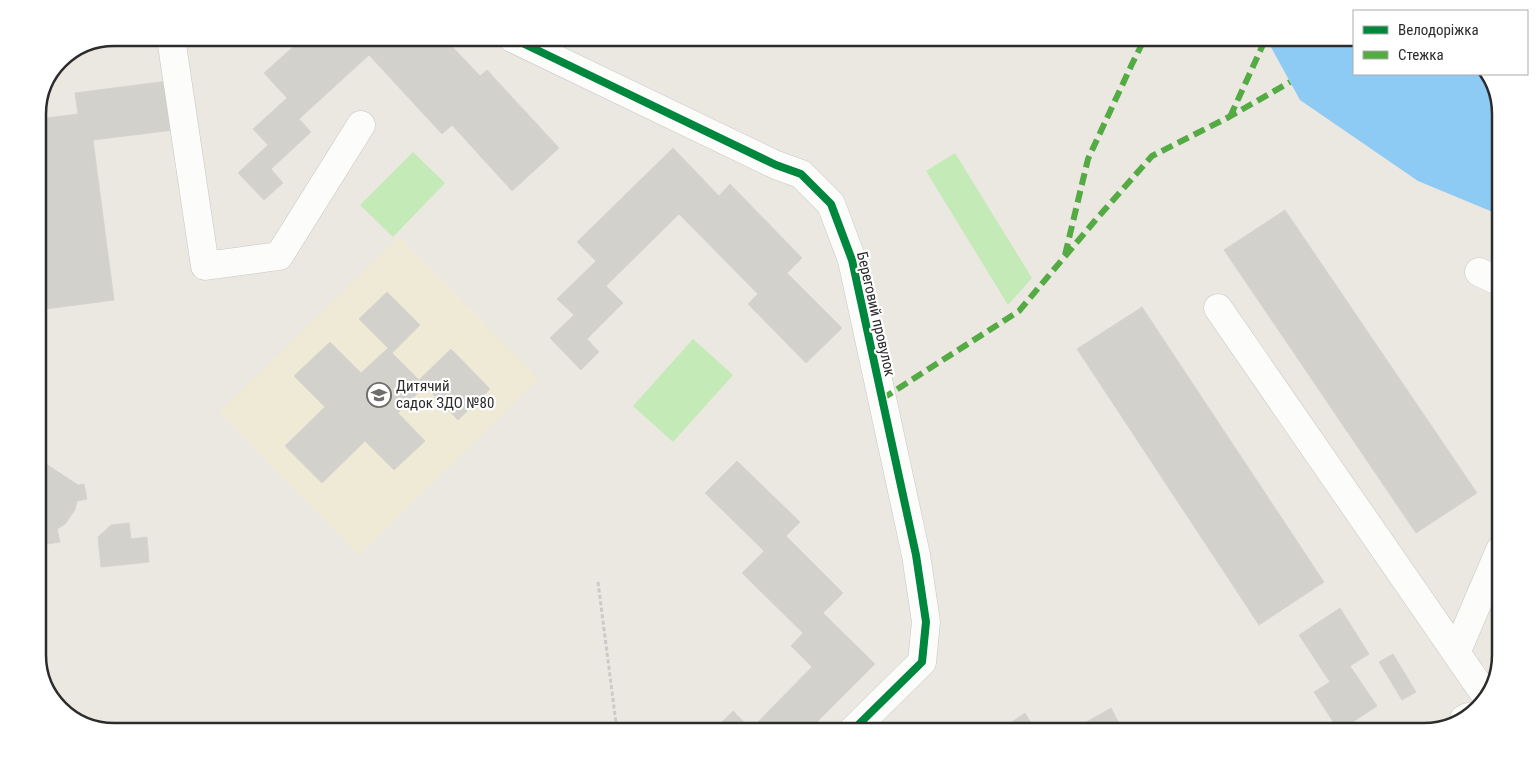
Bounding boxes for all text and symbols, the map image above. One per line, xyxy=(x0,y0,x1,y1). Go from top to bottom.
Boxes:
legend xyxy=(1353,10,1528,75)
text: Велодоріжка xyxy=(1398,21,1479,39)
text: Стежка xyxy=(1398,46,1444,64)
street label: Береговий провулок xyxy=(853,250,899,378)
place label: Дитячий садок ЗДО №80 xyxy=(396,377,494,412)
school or university icon: Дитячий садок ЗДО №80 xyxy=(366,382,392,408)

